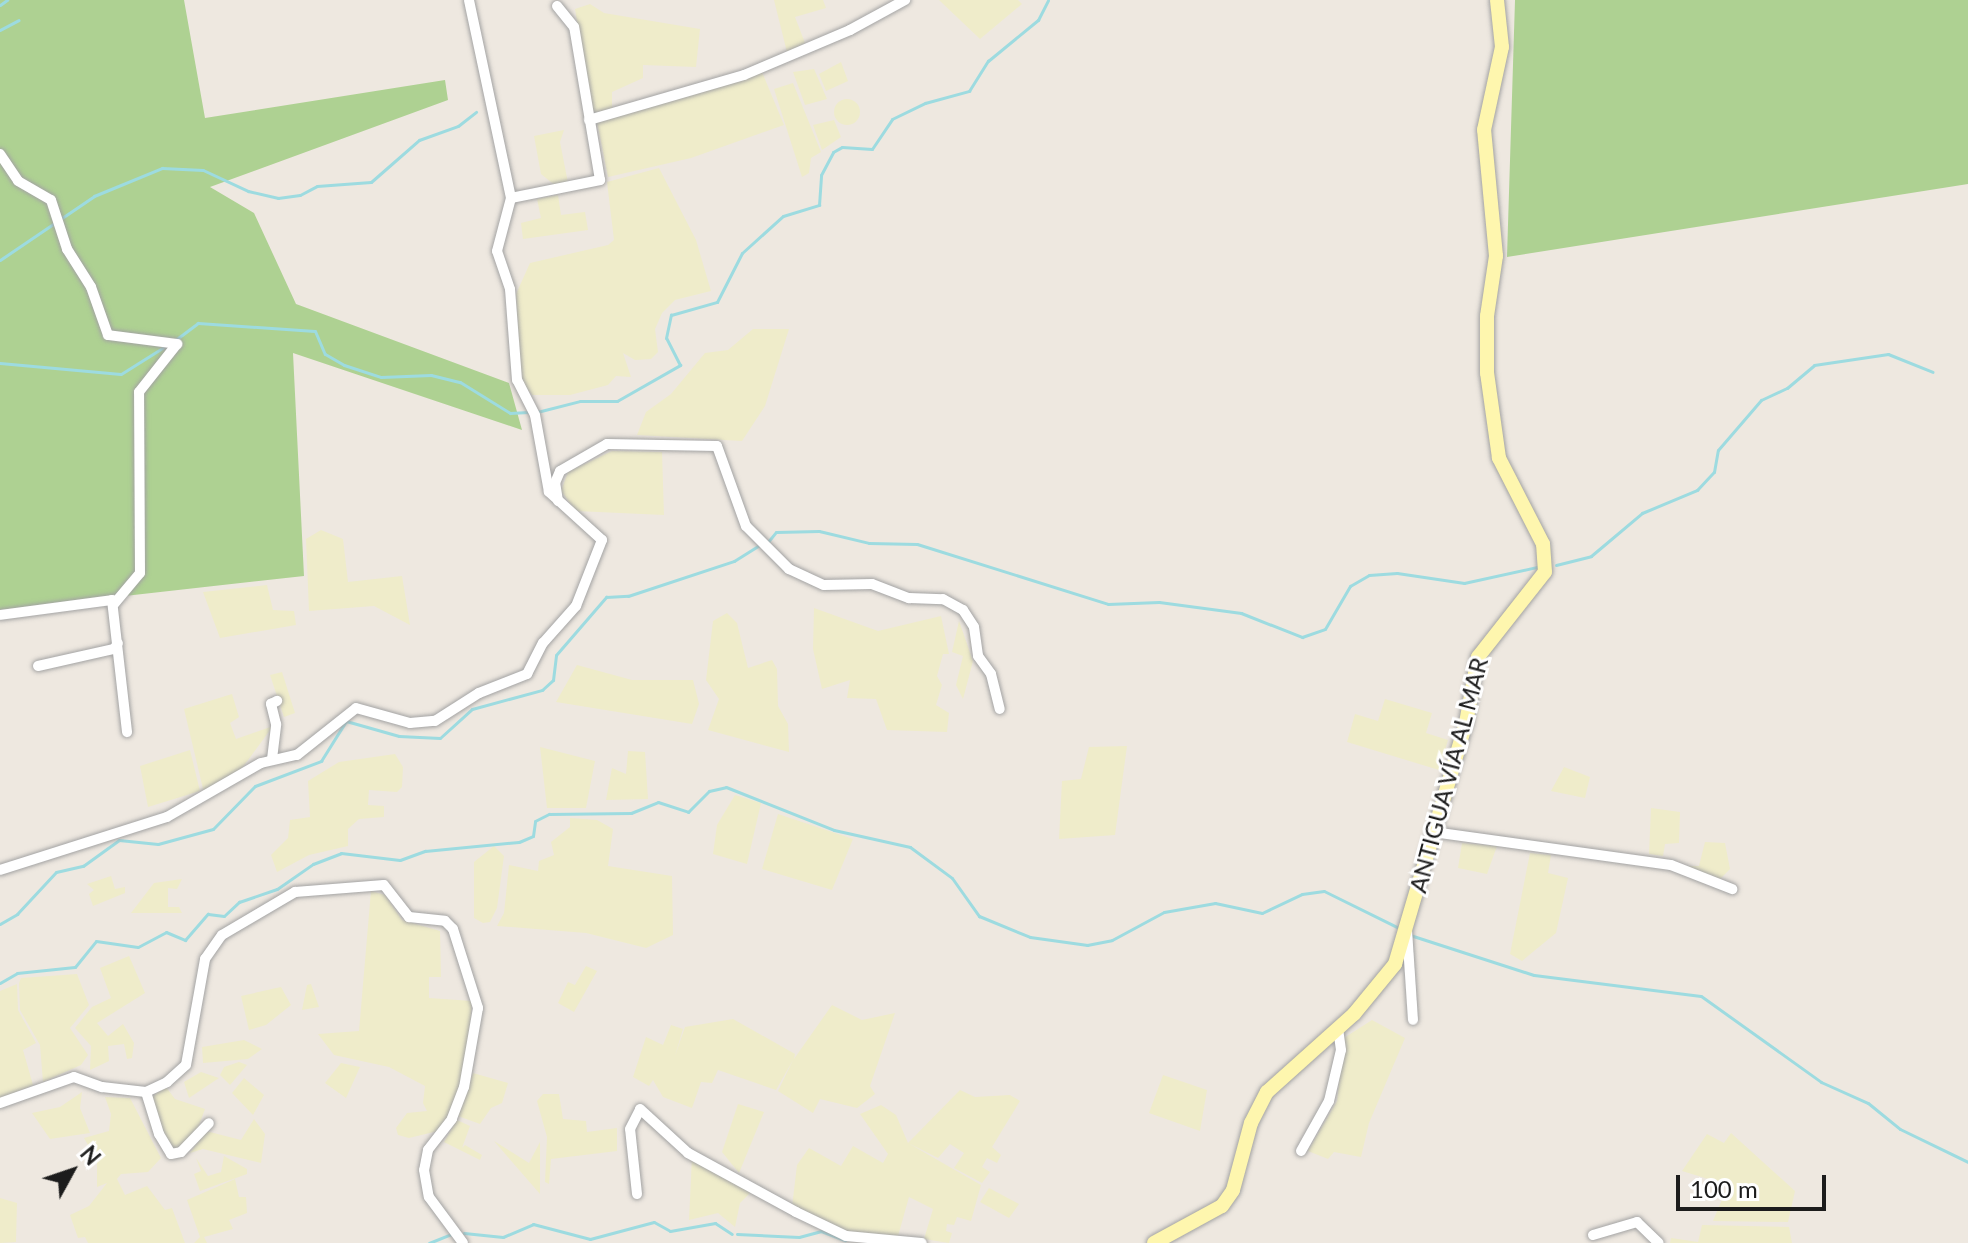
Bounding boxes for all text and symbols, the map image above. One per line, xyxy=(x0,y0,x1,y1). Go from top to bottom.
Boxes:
street label: ANTIGUA VÍA AL MAR xyxy=(1402,652,1494,898)
north arrow xyxy=(32,1131,112,1211)
text: N xyxy=(75,1140,107,1170)
scale bar xyxy=(1680,1159,1830,1209)
text: 100 m xyxy=(1690,1174,1758,1203)

